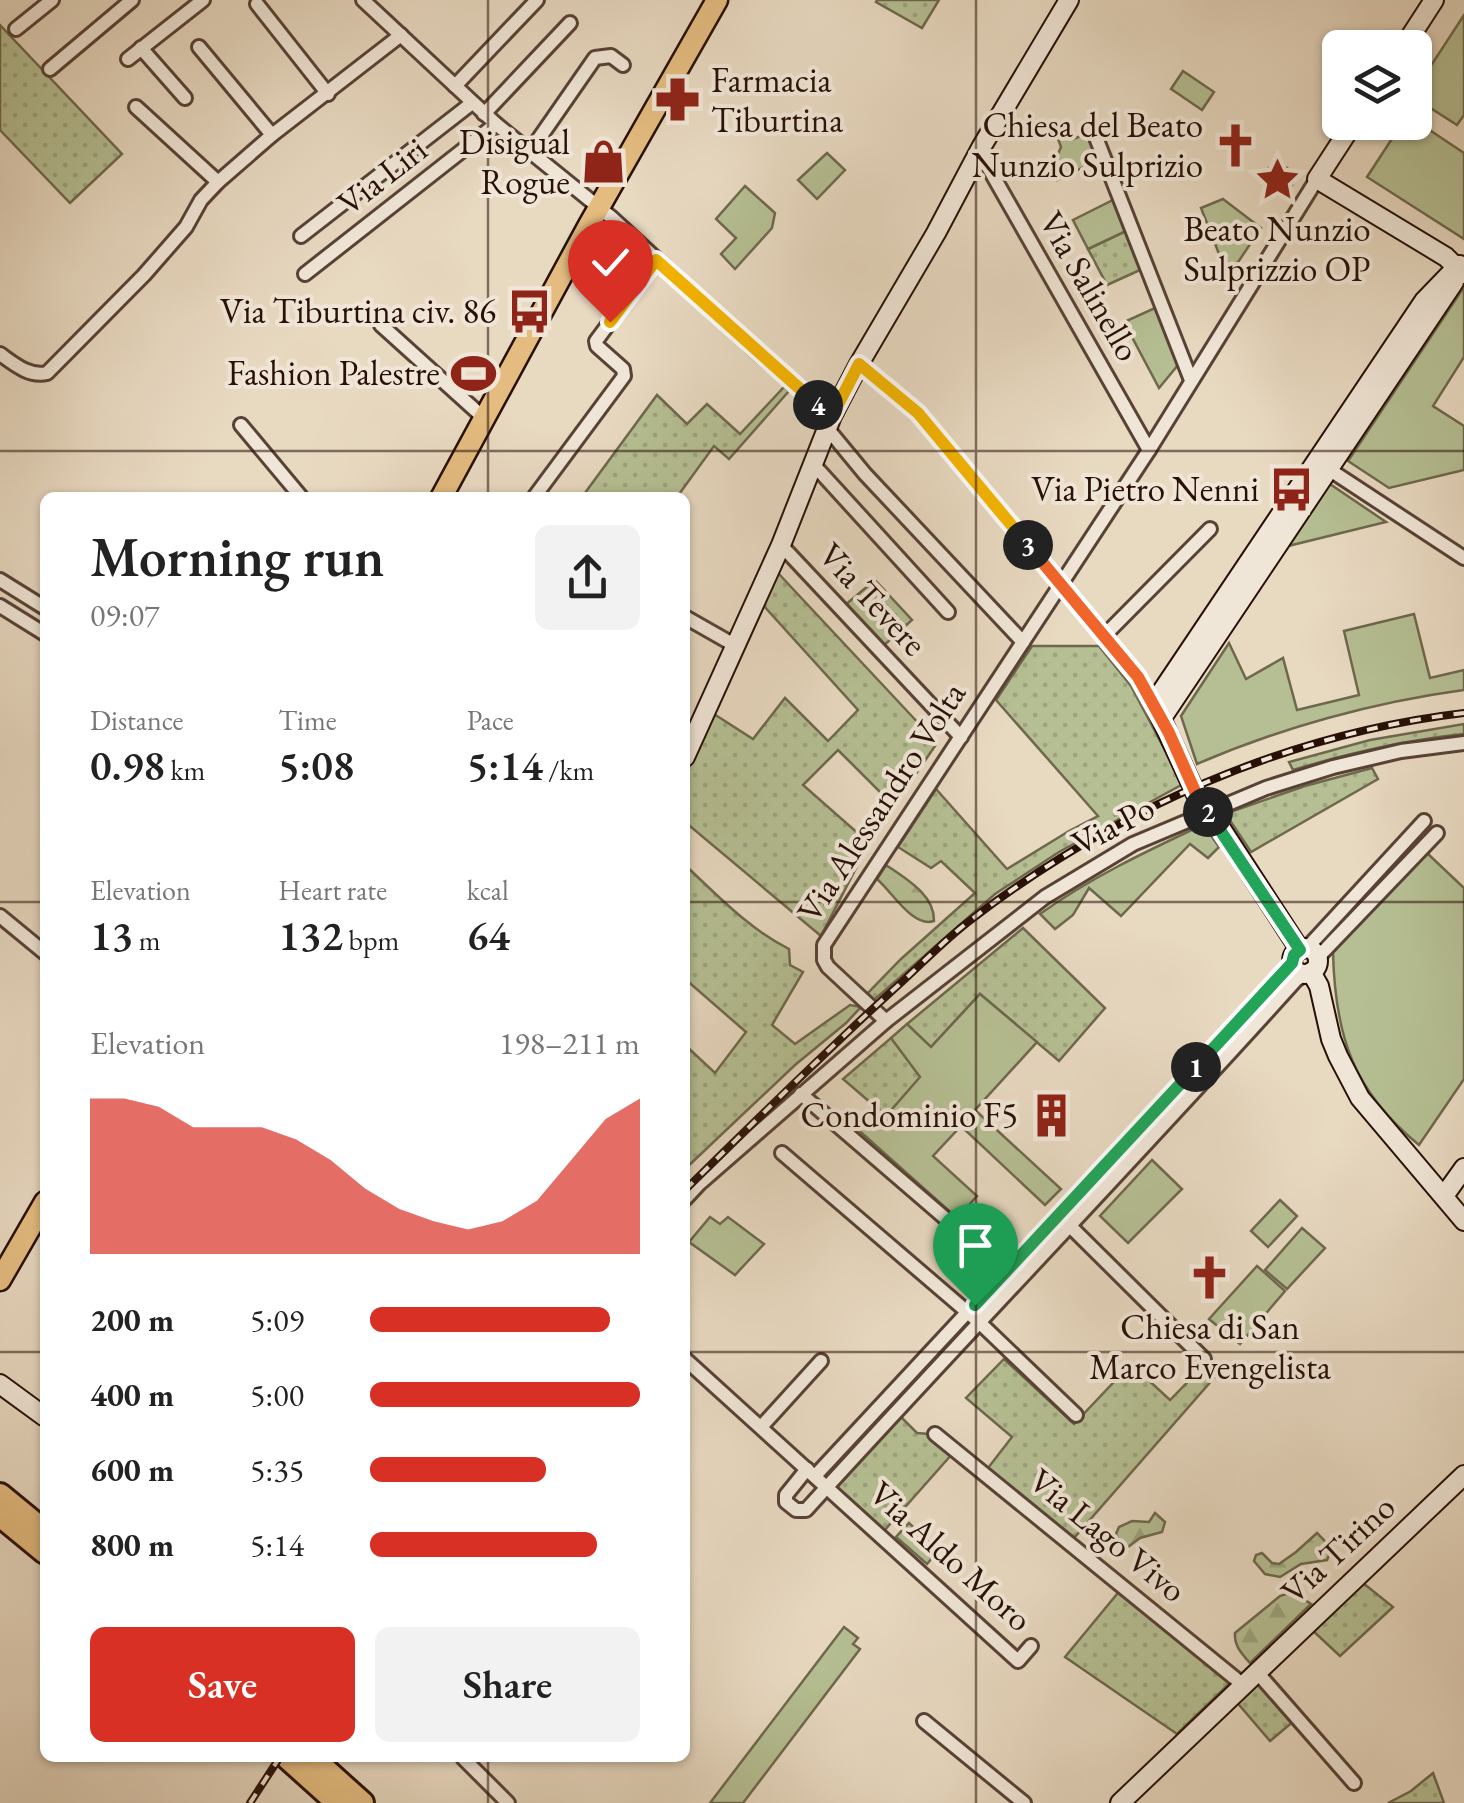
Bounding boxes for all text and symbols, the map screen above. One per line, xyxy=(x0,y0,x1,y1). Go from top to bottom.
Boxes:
map controls xyxy=(1322,30,1432,140)
button: layers xyxy=(1322,30,1432,140)
place label: Farmacia Tiburtina xyxy=(711,57,843,142)
pharmacy icon: Farmacia Tiburtina xyxy=(654,76,702,124)
place label: Chiesa del Beato Nunzio Sulprizio xyxy=(972,102,1203,187)
place label: Disigual Rogue xyxy=(459,119,570,204)
church icon: Chiesa del Beato Nunzio Sulprizio xyxy=(1212,121,1260,169)
street label: Via Liri xyxy=(328,127,436,225)
shop icon: Disigual Rogue xyxy=(579,138,627,186)
place icon: Beato Nunzio Sulprizzio OP xyxy=(1253,155,1301,203)
street label: Via Salinello xyxy=(1029,203,1151,369)
place label: Beato Nunzio Sulprizzio OP xyxy=(1183,206,1371,291)
pin xyxy=(568,220,653,323)
icon: check xyxy=(583,235,638,290)
bus stop icon: Via Tiburtina civ. 86 xyxy=(505,287,553,335)
place label: Via Tiburtina civ. 86 xyxy=(220,288,496,333)
sports icon: Fashion Palestre xyxy=(449,349,497,397)
place label: Fashion Palestre xyxy=(227,350,440,395)
pin: 4 xyxy=(793,380,843,430)
text: 4 xyxy=(811,387,825,423)
bus stop icon: Via Pietro Nenni xyxy=(1268,465,1316,513)
place label: Via Pietro Nenni xyxy=(1031,466,1259,511)
pin: 3 xyxy=(1003,520,1053,570)
text: Morning run xyxy=(90,521,384,592)
button: share xyxy=(535,525,640,630)
text: 3 xyxy=(1021,527,1035,563)
street label: Via Tevere xyxy=(809,532,937,665)
text: 09:07 xyxy=(90,594,159,636)
street label: Via Alessandro Volta xyxy=(786,673,975,930)
text: Distance xyxy=(90,702,184,738)
text: Time xyxy=(278,702,337,738)
text: Pace xyxy=(467,702,514,738)
text: 0.98 xyxy=(90,738,165,793)
text: 5:08 xyxy=(278,738,354,793)
text: 5:14 xyxy=(467,738,543,793)
text: km xyxy=(165,752,205,788)
text: /km xyxy=(543,752,594,788)
street label: Via Po xyxy=(1064,784,1162,865)
pin: 2 xyxy=(1183,787,1233,837)
text: 2 xyxy=(1201,794,1215,830)
text: Elevation xyxy=(90,872,191,908)
text: Heart rate xyxy=(278,872,387,908)
text: kcal xyxy=(467,872,509,908)
text: 13 xyxy=(90,908,133,963)
text: 132 xyxy=(278,908,343,963)
text: 64 xyxy=(467,908,510,963)
text: m xyxy=(133,922,160,958)
text: bpm xyxy=(343,922,399,958)
text: Elevation xyxy=(90,1022,205,1064)
text: 198–211 m xyxy=(499,1022,640,1064)
pin: 1 xyxy=(1171,1042,1221,1092)
text: 1 xyxy=(1189,1049,1203,1085)
building icon: Condominio F5 xyxy=(1027,1091,1075,1139)
place label: Condominio F5 xyxy=(800,1092,1018,1137)
pin xyxy=(933,1203,1018,1306)
icon: arrive xyxy=(948,1218,1003,1273)
church icon: Chiesa di San Marco Evengelista xyxy=(1186,1253,1234,1301)
text: 200 m xyxy=(90,1299,174,1341)
text: 5:09 xyxy=(250,1299,304,1341)
place label: Chiesa di San Marco Evengelista xyxy=(1089,1304,1331,1389)
text: 400 m xyxy=(90,1374,174,1416)
text: 5:00 xyxy=(250,1374,304,1416)
text: 600 m xyxy=(90,1449,174,1491)
text: 5:35 xyxy=(250,1449,304,1491)
street label: Via Lago Vivo xyxy=(1021,1457,1196,1612)
street label: Via Aldo Moro xyxy=(860,1471,1042,1641)
street label: Via Tirino xyxy=(1271,1484,1404,1613)
text: 800 m xyxy=(90,1524,174,1566)
text: 5:14 xyxy=(250,1524,304,1566)
button: Save xyxy=(90,1627,355,1742)
button: Share xyxy=(375,1627,640,1742)

